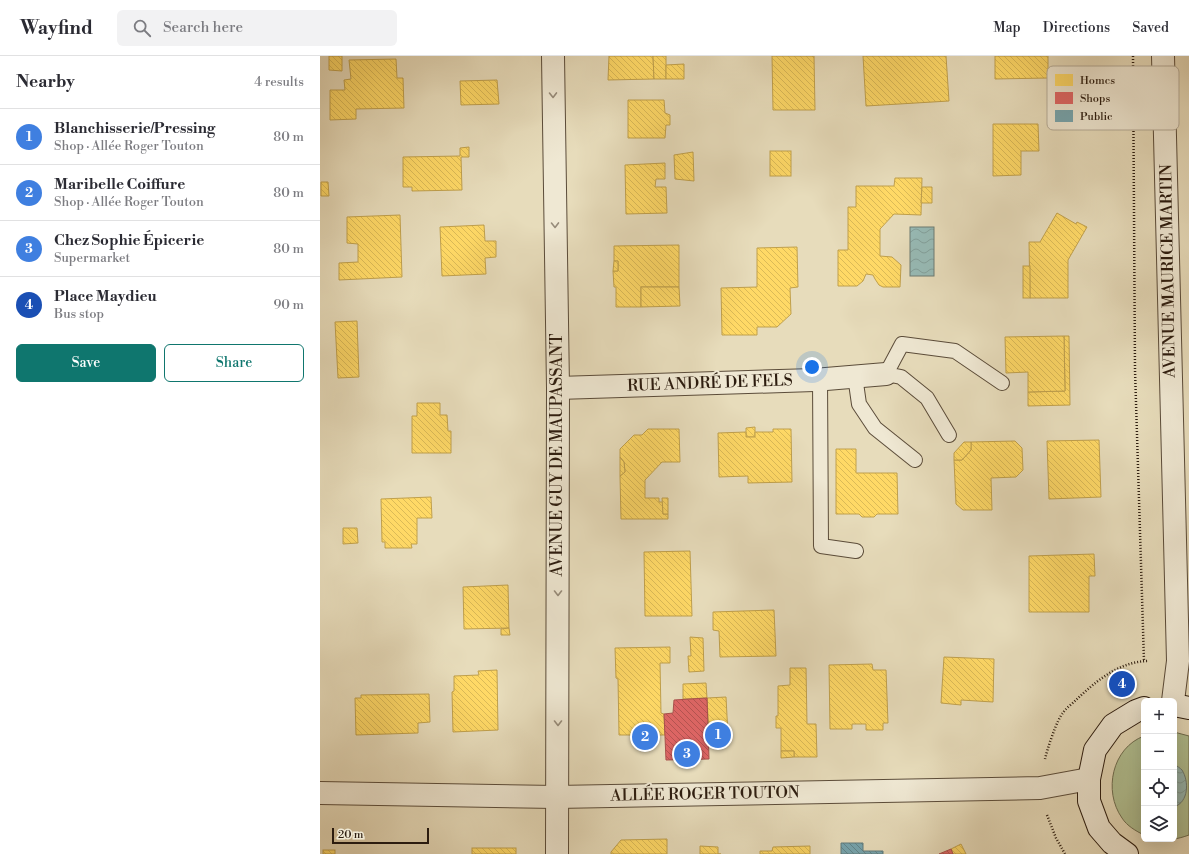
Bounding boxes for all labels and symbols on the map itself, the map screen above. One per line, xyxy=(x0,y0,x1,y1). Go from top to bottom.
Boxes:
legend xyxy=(1047,66,1179,130)
text: Homes xyxy=(1080,74,1115,88)
one-way arrow xyxy=(549,92,557,98)
text: Shops xyxy=(1080,92,1110,106)
text: Public xyxy=(1080,110,1113,124)
street label: AVENUE MAURICE MARTIN xyxy=(1156,164,1180,379)
one-way arrow xyxy=(551,222,559,228)
street label: AVENUE GUY DE MAUPASSANT xyxy=(547,334,567,577)
your location xyxy=(802,357,822,377)
street label: RUE ANDRÉ DE FELS xyxy=(627,368,793,396)
one-way arrow xyxy=(554,590,562,596)
pin: 4 xyxy=(1109,669,1135,699)
one-way arrow xyxy=(554,720,562,726)
pin: 1 xyxy=(705,720,731,750)
pin: 2 xyxy=(632,722,658,752)
pin: 3 xyxy=(674,739,700,769)
street label: ALLÉE ROGER TOUTON xyxy=(609,780,800,806)
scale bar xyxy=(332,826,429,845)

